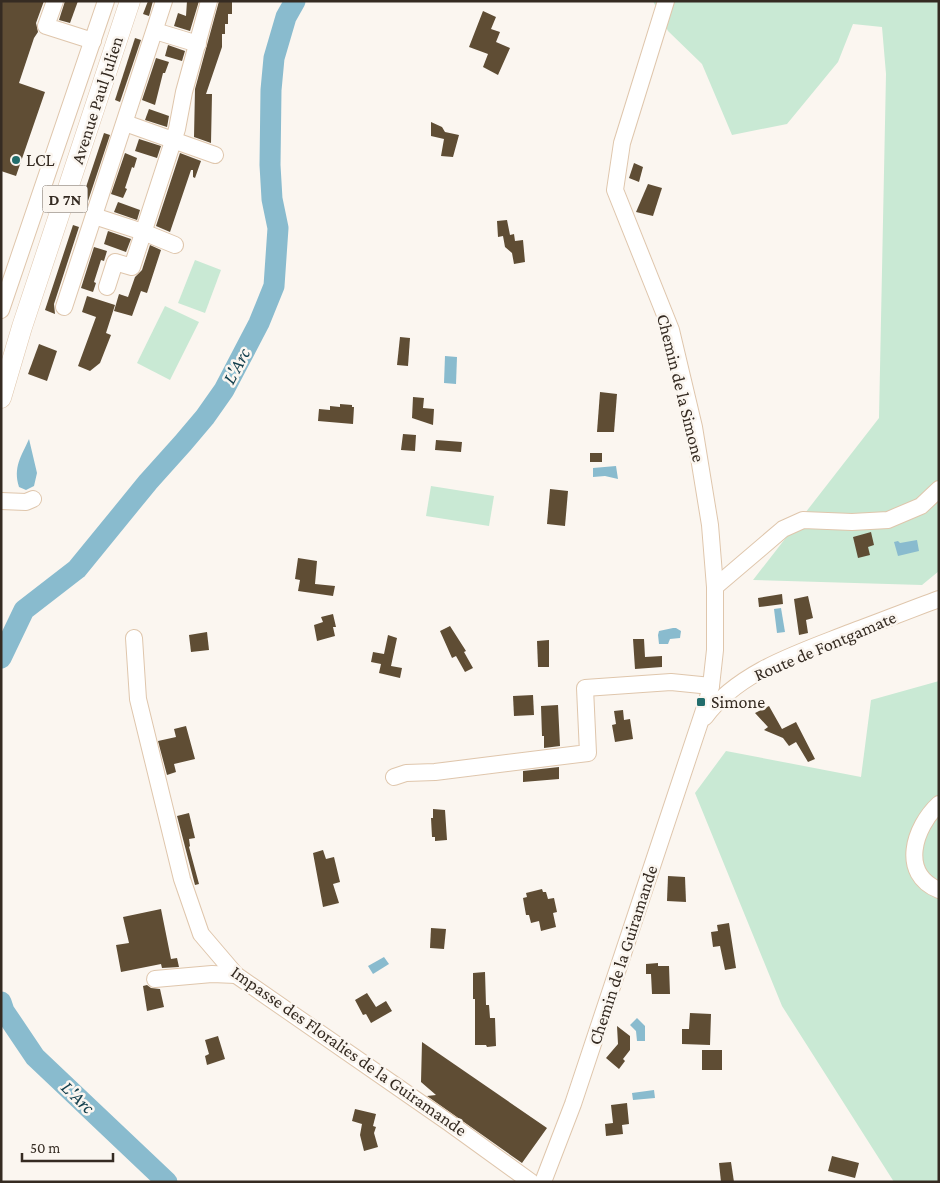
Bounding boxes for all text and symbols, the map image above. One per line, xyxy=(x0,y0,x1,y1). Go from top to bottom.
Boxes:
street label: Avenue Paul Julien xyxy=(67,33,127,166)
place label: LCL xyxy=(26,150,55,170)
marker: LCL xyxy=(10,154,22,166)
road number: D 7N xyxy=(42,185,88,212)
street label: Chemin de la Simone xyxy=(653,312,709,464)
water label: L'Arc xyxy=(218,344,254,387)
street label: Route de Fontgamate xyxy=(751,607,899,685)
place label: Simone xyxy=(711,692,765,712)
marker: Simone xyxy=(695,696,707,708)
street label: Chemin de la Guiramande xyxy=(585,863,662,1047)
street label: Impasse des Floralies de la Guiramande xyxy=(227,962,471,1140)
water label: L'Arc xyxy=(57,1076,99,1118)
scale bar xyxy=(22,1130,114,1162)
text: 50 m xyxy=(30,1140,60,1156)

